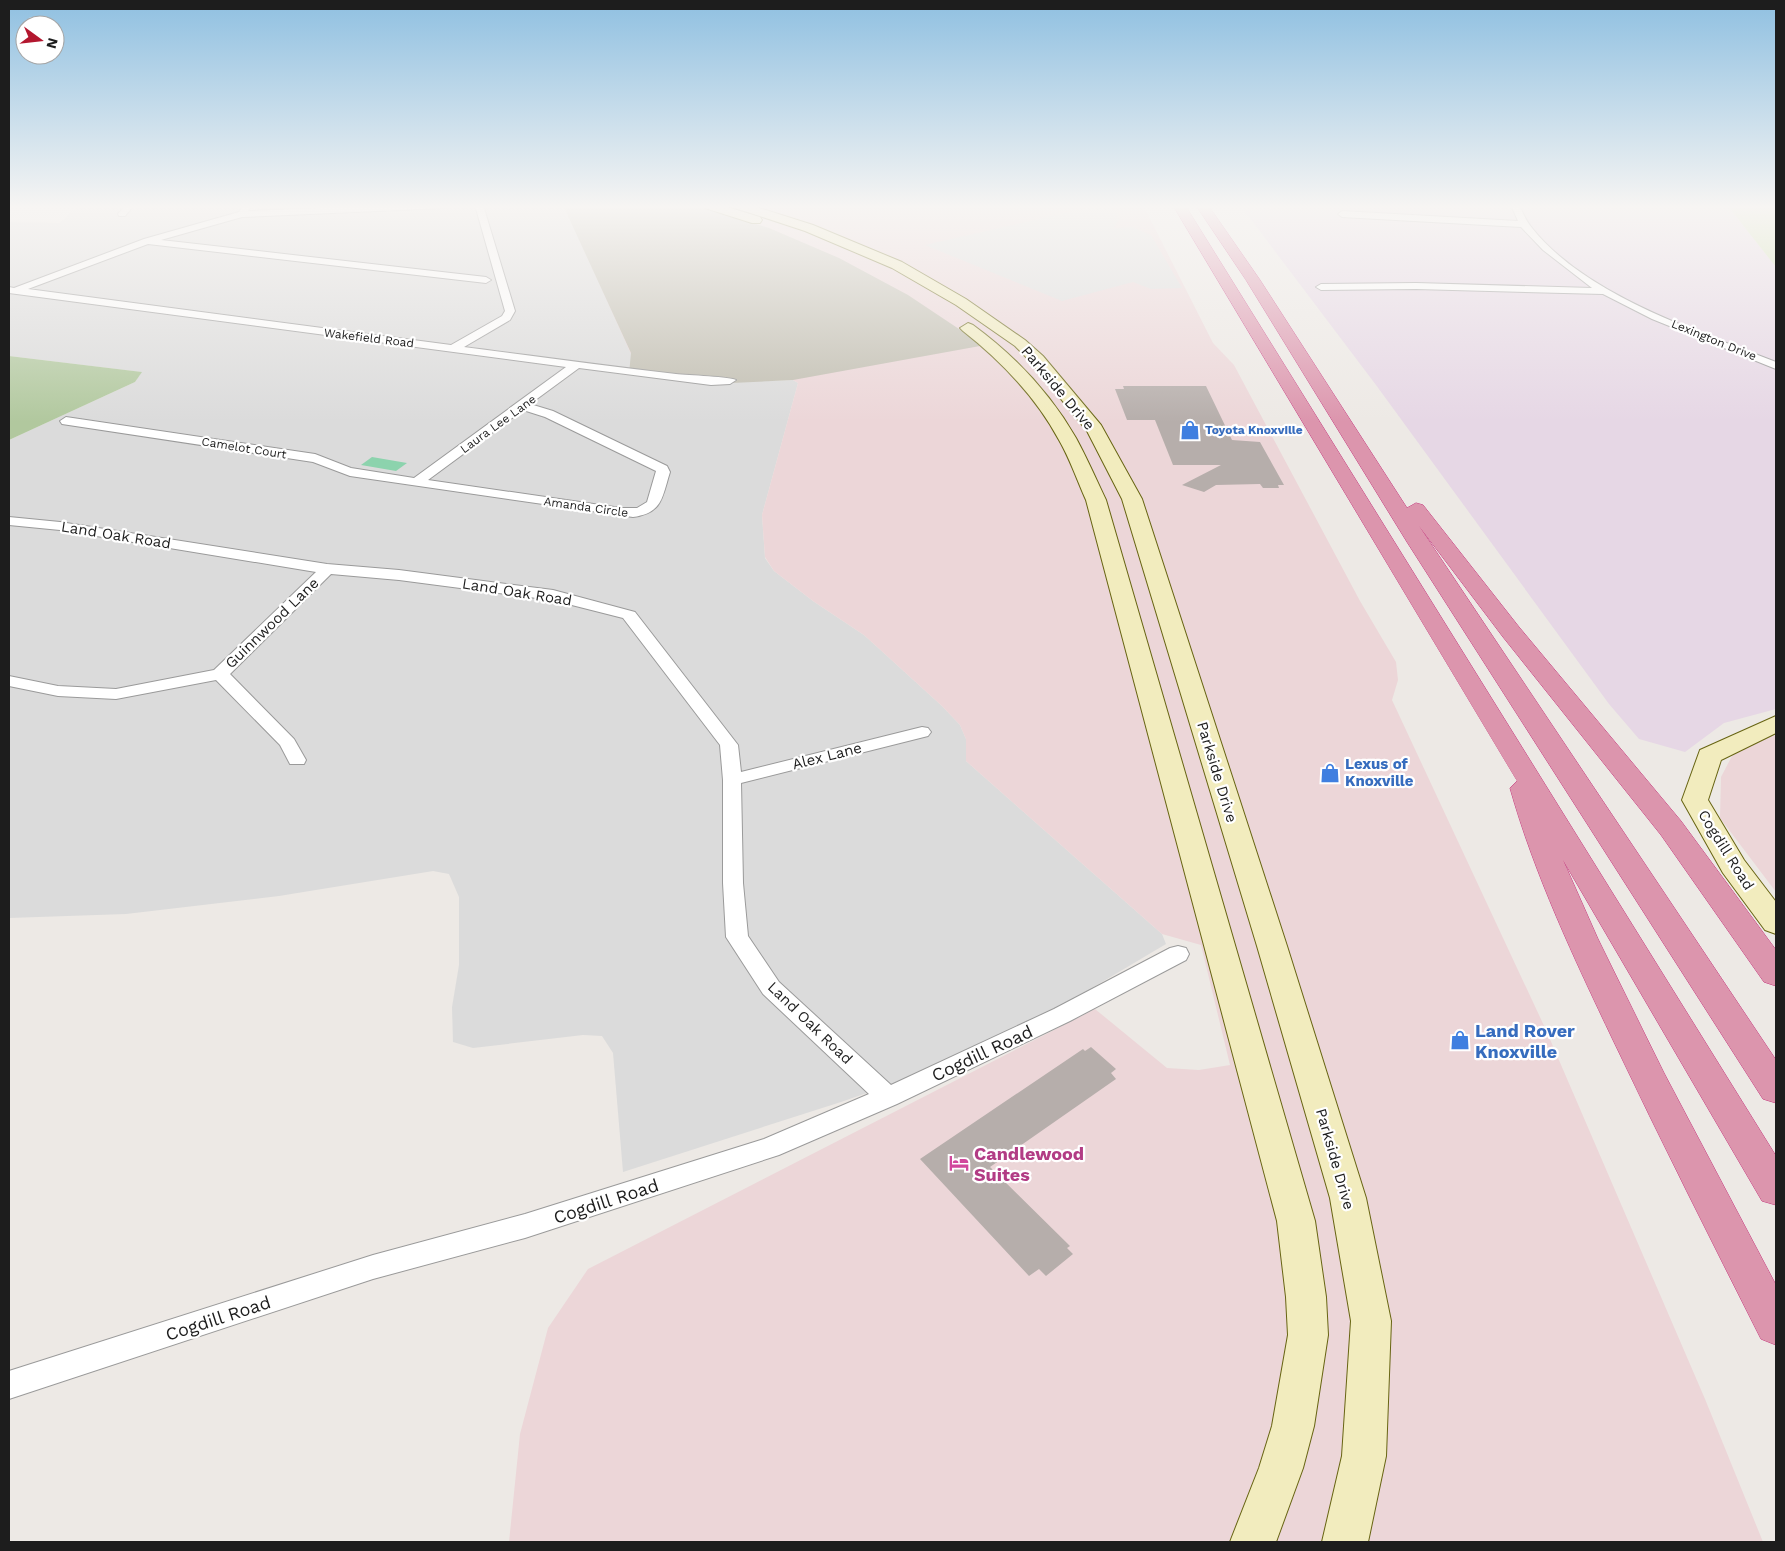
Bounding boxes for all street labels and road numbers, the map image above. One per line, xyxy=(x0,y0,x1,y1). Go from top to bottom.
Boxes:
street label: Lexington Drive xyxy=(1669,317,1759,364)
street label: Wakefield Road xyxy=(323,326,415,350)
street label: Parkside Drive xyxy=(1018,342,1098,434)
street label: Laura Lee Lane xyxy=(457,392,539,456)
street label: Camelot Court xyxy=(201,434,287,462)
street label: Amanda Circle xyxy=(543,494,629,520)
street label: Land Oak Road xyxy=(60,517,172,553)
street label: Guinnwood Lane xyxy=(222,574,322,672)
street label: Land Oak Road xyxy=(461,574,573,610)
street label: Parkside Drive xyxy=(1193,719,1241,825)
street label: Alex Lane xyxy=(790,739,864,773)
street label: Cogdill Road xyxy=(1694,807,1758,893)
street label: Land Oak Road xyxy=(764,978,856,1068)
street label: Cogdill Road xyxy=(928,1020,1036,1086)
street label: Parkside Drive xyxy=(1312,1106,1358,1212)
street label: Cogdill Road xyxy=(551,1174,661,1228)
street label: Cogdill Road xyxy=(163,1291,273,1345)

